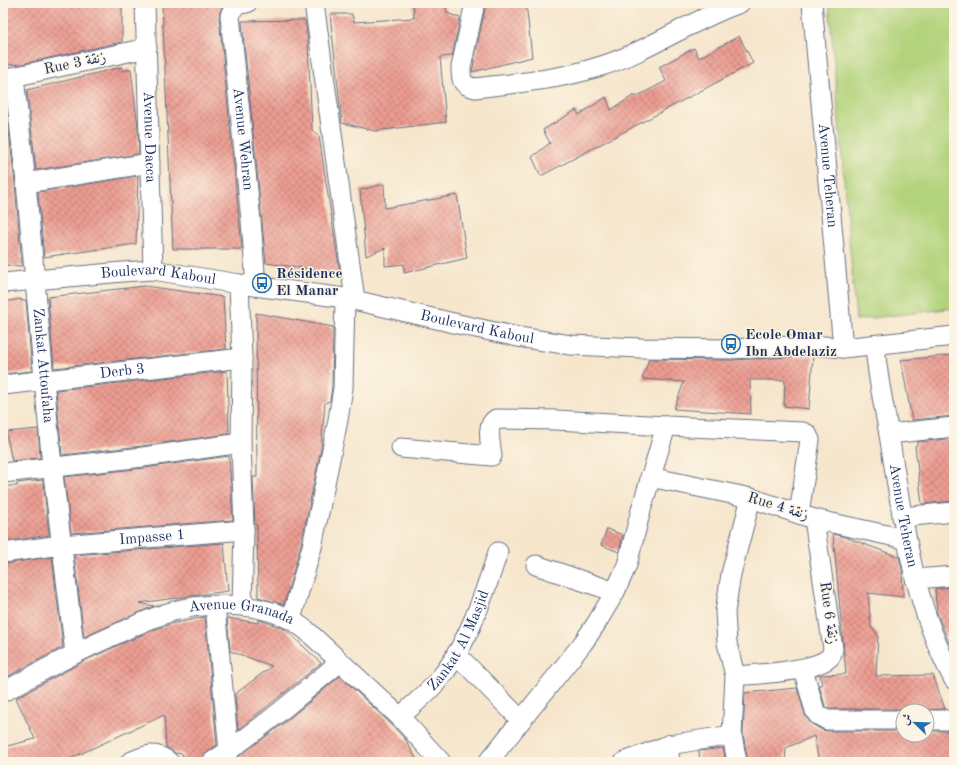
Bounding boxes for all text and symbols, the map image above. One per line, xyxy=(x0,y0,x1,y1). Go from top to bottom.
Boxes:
street label: Rue 3 زنقة xyxy=(43,50,107,78)
street label: Avenue Wehran xyxy=(230,87,255,191)
street label: Avenue Dacca xyxy=(140,91,158,183)
street label: Avenue Teheran xyxy=(815,122,840,228)
street label: Boulevard Kaboul xyxy=(100,262,217,288)
place label: Résidence El Manar xyxy=(276,267,343,299)
bus stop icon: Résidence El Manar xyxy=(251,272,273,294)
street label: Zankat Attoufaha xyxy=(30,307,56,424)
street label: Boulevard Kaboul xyxy=(419,308,535,347)
place label: Ecole Omar Ibn Abdelaziz xyxy=(745,328,837,360)
bus stop icon: Ecole Omar Ibn Abdelaziz xyxy=(720,333,742,355)
street label: Derb 3 xyxy=(99,362,146,382)
street label: Avenue Teheran xyxy=(886,463,920,569)
street label: Rue 4 زنقة xyxy=(746,491,810,523)
street label: Impasse 1 xyxy=(119,527,186,548)
street label: Rue 6 زنقة xyxy=(816,581,840,645)
street label: Zankat Al Masjid xyxy=(425,588,492,694)
street label: Avenue Granada xyxy=(188,598,297,628)
north arrow xyxy=(895,703,935,743)
text: ش xyxy=(900,712,914,727)

